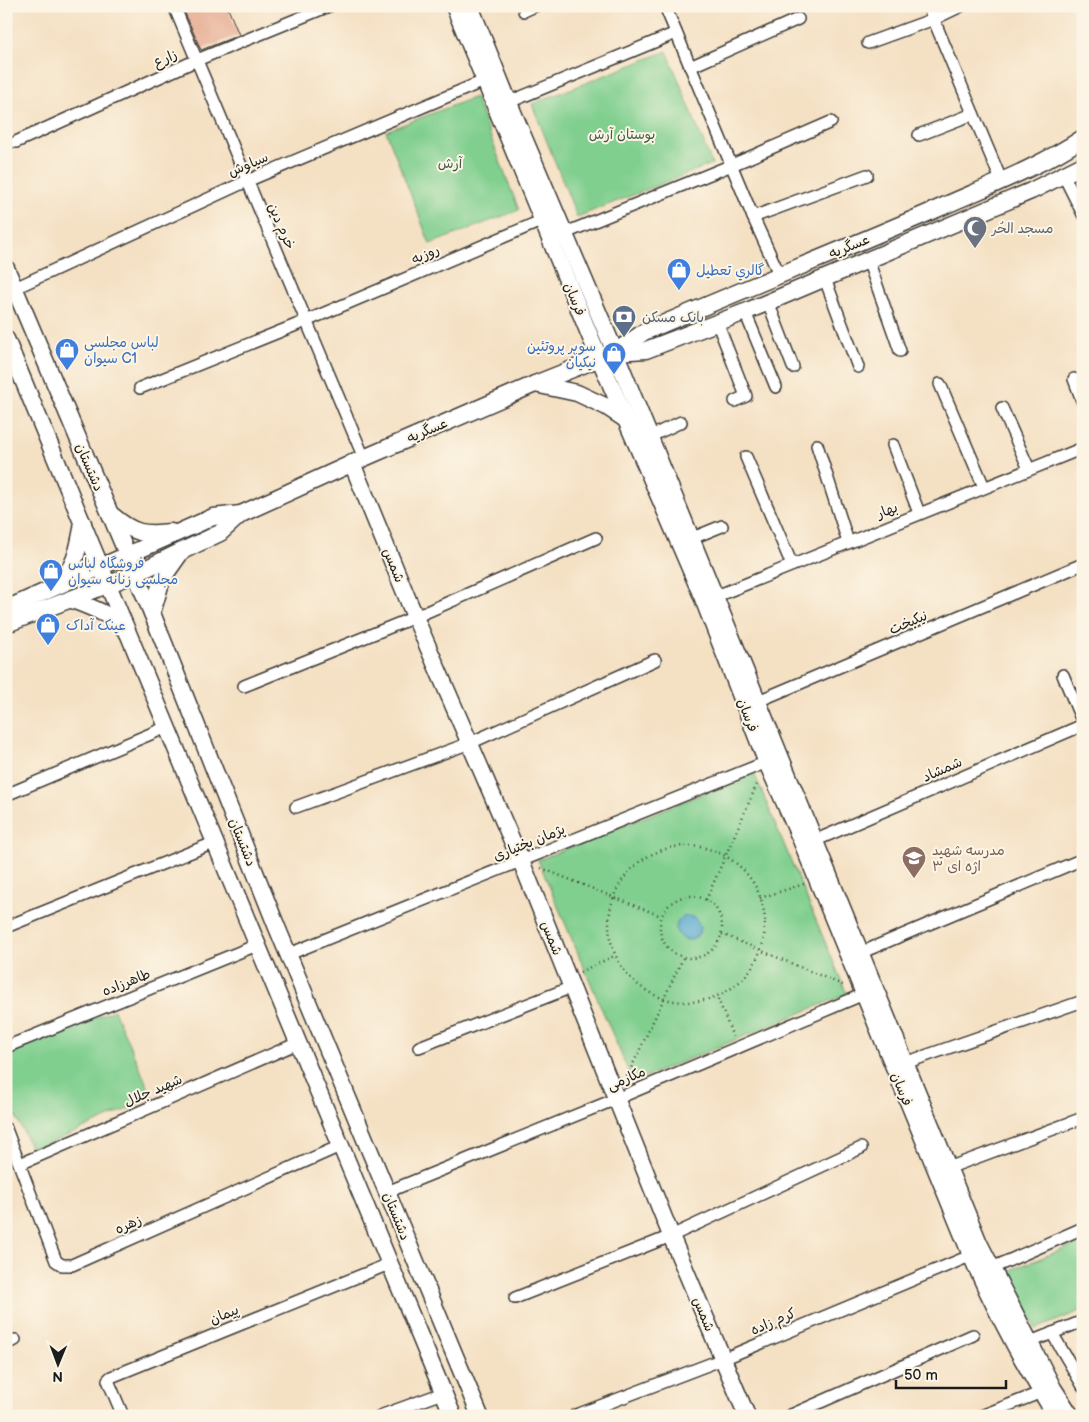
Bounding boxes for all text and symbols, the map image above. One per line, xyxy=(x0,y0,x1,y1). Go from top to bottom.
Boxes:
street label: زارع xyxy=(151,46,180,72)
park label: بوستان آرش xyxy=(589,126,655,143)
street label: سیاوش xyxy=(225,148,271,181)
park label: آرش xyxy=(438,155,463,172)
street label: خرم دین xyxy=(261,200,299,253)
mosque icon: مسجد الحُر xyxy=(962,215,988,249)
place label: مسجد الحُر xyxy=(991,220,1053,237)
street label: عسگریه xyxy=(826,231,872,262)
street label: روزبه xyxy=(408,241,442,268)
shop icon: گالري تعطيل xyxy=(666,257,692,291)
place label: گالري تعطيل xyxy=(696,262,765,281)
street label: فرسان xyxy=(560,280,589,318)
bank icon: بانک مسکن xyxy=(611,304,637,338)
place label: بانک مسکن xyxy=(642,309,704,326)
place label: لباس مجلسی سیوان C1 xyxy=(84,334,159,367)
shop icon: لباس مجلسی سیوان C1 xyxy=(54,337,80,371)
place label: سوپر پروتئین نیکیان xyxy=(527,338,596,371)
shop icon: سوپر پروتئین نیکیان xyxy=(601,341,627,375)
street label: عسگریه xyxy=(404,414,450,447)
street label: دشتستان xyxy=(72,441,107,494)
street label: بهار xyxy=(873,499,900,523)
street label: شمس xyxy=(379,545,408,585)
place label: فروشگاه لباس مجلسی زنانه سیوان xyxy=(68,555,178,588)
shop icon: فروشگاه لباس مجلسی زنانه سیوان xyxy=(38,558,64,592)
street label: نیکبخت xyxy=(886,607,930,638)
shop icon: عینک آداک xyxy=(35,612,61,646)
place label: عینک آداک xyxy=(66,617,126,634)
street label: فرسان xyxy=(733,696,762,734)
street label: شمشاد xyxy=(920,753,965,786)
street label: دشتستان xyxy=(225,816,260,869)
street label: پژمان بختیاری xyxy=(491,820,568,866)
place label: مدرسه شهید اژه ای ۳ xyxy=(932,842,1005,875)
school or university icon: مدرسه شهید اژه ای ۳ xyxy=(901,845,927,879)
street label: شمس xyxy=(537,918,566,958)
street label: طاهرزاده xyxy=(100,965,153,1000)
street label: مکارمی xyxy=(604,1063,648,1094)
street label: فرسان xyxy=(887,1070,916,1108)
street label: شهید جلال xyxy=(121,1071,185,1110)
street label: دشتستان xyxy=(379,1190,414,1243)
street label: زهره xyxy=(112,1211,144,1238)
street label: شمس xyxy=(689,1294,718,1334)
street label: پیمان xyxy=(207,1301,242,1329)
street label: کرم زاده xyxy=(748,1304,800,1341)
north arrow xyxy=(32,1340,82,1390)
scale bar xyxy=(896,1357,1006,1389)
text: 50 m xyxy=(904,1366,938,1385)
text: N xyxy=(52,1368,63,1385)

